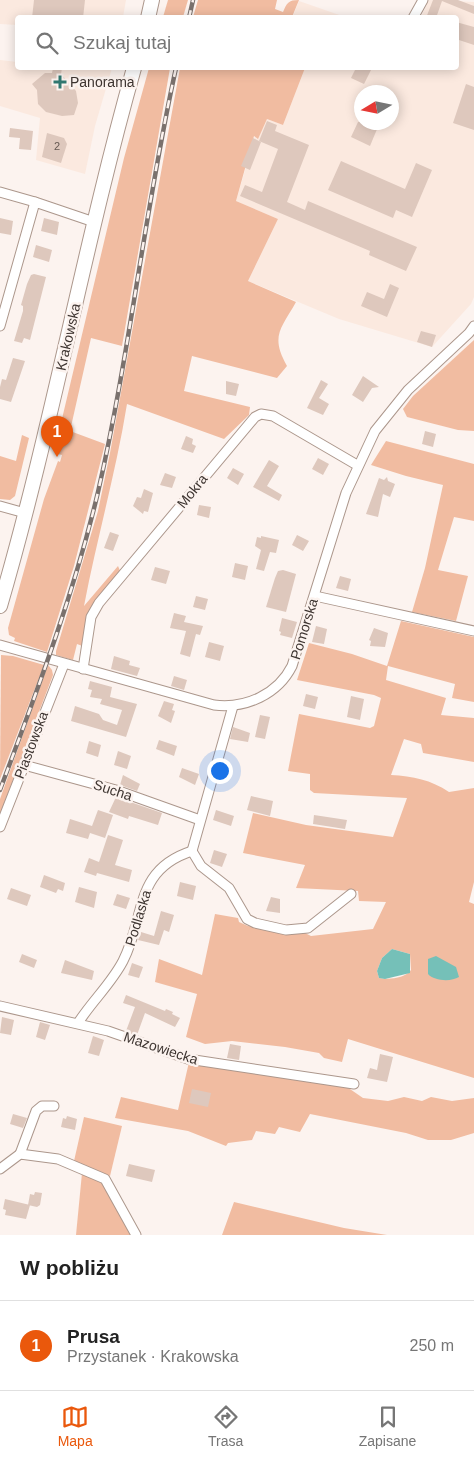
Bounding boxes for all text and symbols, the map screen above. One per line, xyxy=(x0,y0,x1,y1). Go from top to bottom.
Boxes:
search box xyxy=(15,15,459,70)
icon: search xyxy=(33,29,61,57)
text: Szukaj tutaj xyxy=(73,32,171,53)
place label: Panorama xyxy=(70,74,135,90)
marker: Panorama xyxy=(54,76,66,88)
north arrow xyxy=(354,85,399,130)
house number: 2 xyxy=(54,140,60,152)
street label: Krakowska xyxy=(53,302,84,372)
pin: 1 xyxy=(41,416,73,457)
street label: Mokra xyxy=(174,471,211,511)
street label: Pomorska xyxy=(287,596,321,661)
street label: Piastowska xyxy=(11,709,51,781)
your location xyxy=(207,758,233,784)
street label: Sucha xyxy=(92,776,135,804)
street label: Podlaska xyxy=(122,888,154,948)
street label: Mazowiecka xyxy=(122,1028,200,1068)
text: W pobliżu xyxy=(20,1256,119,1279)
text: Prusa xyxy=(67,1326,120,1347)
text: 1 xyxy=(32,1337,40,1354)
text: 250 m xyxy=(410,1337,454,1354)
text: Przystanek · Krakowska xyxy=(67,1348,239,1365)
tab: Mapa xyxy=(58,1403,93,1449)
tab: Trasa xyxy=(208,1403,243,1449)
tab: Zapisane xyxy=(359,1403,416,1449)

